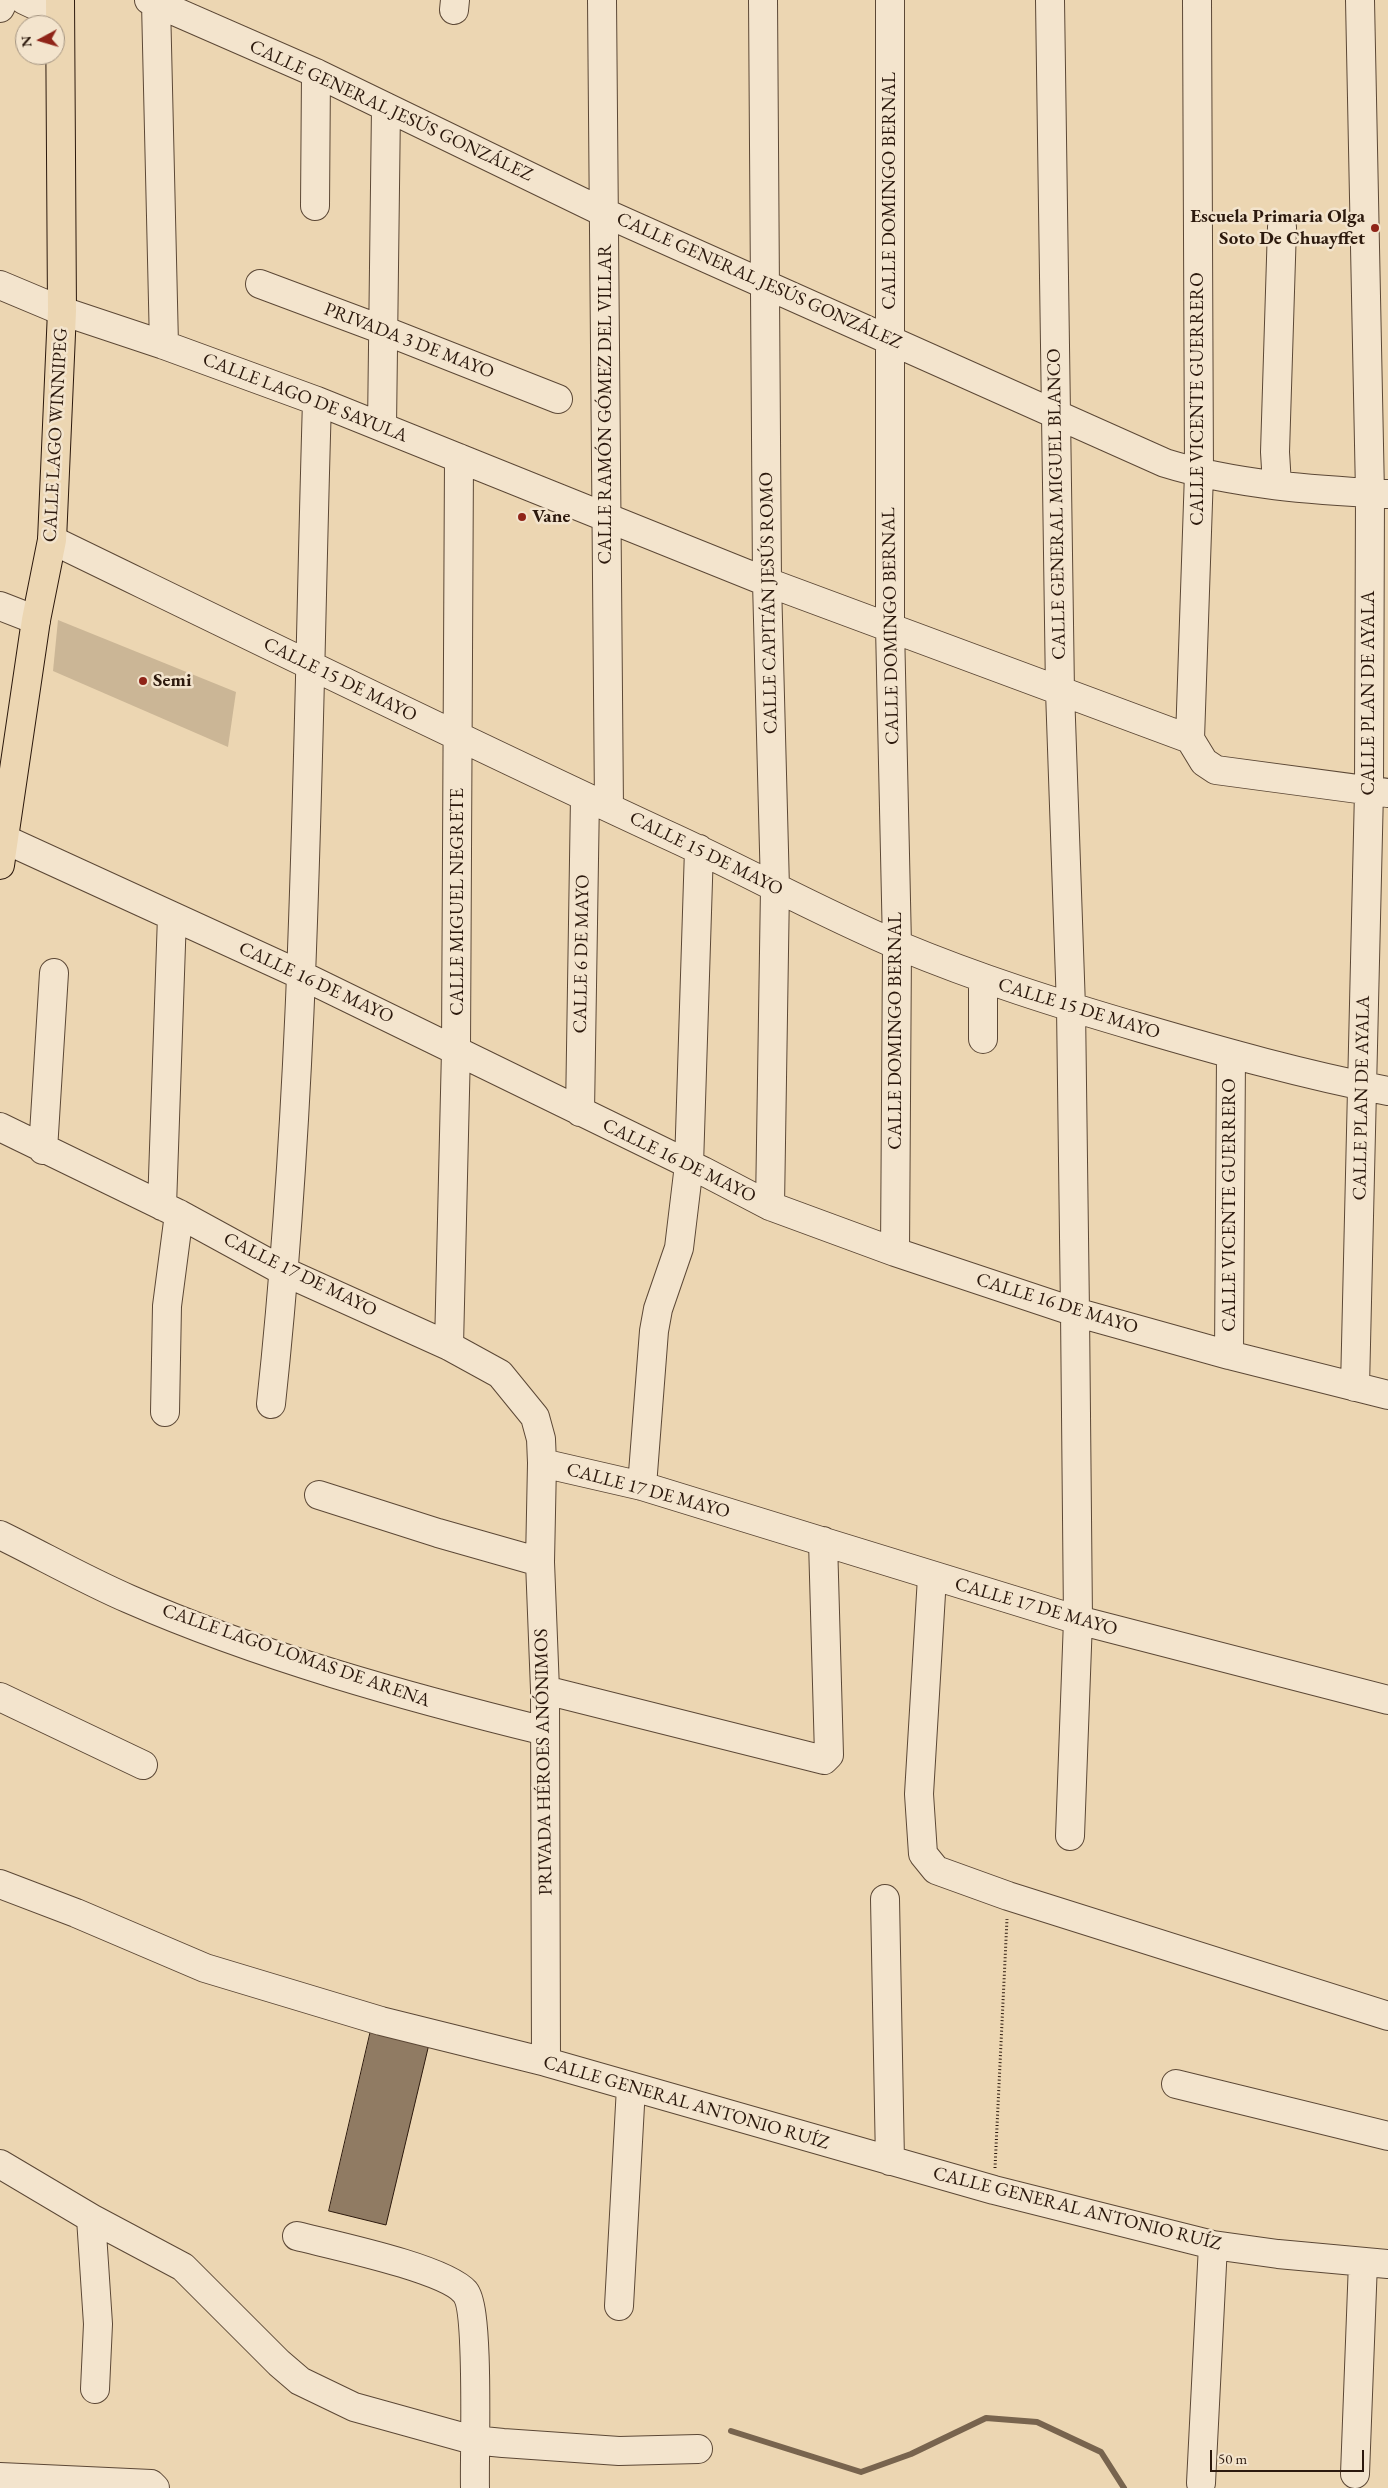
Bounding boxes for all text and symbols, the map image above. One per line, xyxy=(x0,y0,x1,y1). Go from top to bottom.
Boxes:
north arrow xyxy=(15,15,65,65)
text: N xyxy=(17,35,36,48)
street label: CALLE GENERAL JESÚS GONZÁLEZ xyxy=(246,35,536,187)
street label: CALLE DOMINGO BERNAL xyxy=(879,72,901,310)
place label: Escuela Primaria Olga Soto De Chuayffet xyxy=(1190,206,1365,250)
street label: CALLE GENERAL JESÚS GONZÁLEZ xyxy=(613,208,905,354)
marker: Escuela Primaria Olga Soto De Chuayffet xyxy=(1369,222,1381,234)
street label: CALLE RAMÓN GÓMEZ DEL VILLAR xyxy=(595,244,617,564)
street label: CALLE VICENTE GUERRERO xyxy=(1187,272,1209,526)
street label: PRIVADA 3 DE MAYO xyxy=(321,298,497,384)
street label: CALLE LAGO WINNIPEG xyxy=(39,327,73,543)
street label: CALLE LAGO DE SAYULA xyxy=(199,348,411,448)
street label: CALLE GENERAL MIGUEL BLANCO xyxy=(1043,348,1071,660)
street label: CALLE CAPITÁN JESÚS ROMO xyxy=(755,472,783,734)
place label: Vane xyxy=(532,506,570,528)
street label: CALLE DOMINGO BERNAL xyxy=(878,507,904,745)
marker: Vane xyxy=(516,511,528,523)
street label: CALLE PLAN DE AYALA xyxy=(1358,591,1380,795)
street label: CALLE 15 DE MAYO xyxy=(259,633,421,727)
place label: Semi xyxy=(153,670,191,692)
marker: Semi xyxy=(137,675,149,687)
street label: CALLE MIGUEL NEGRETE xyxy=(447,788,469,1016)
street label: CALLE 15 DE MAYO xyxy=(625,807,787,901)
street label: CALLE 6 DE MAYO xyxy=(569,874,595,1034)
street label: CALLE DOMINGO BERNAL xyxy=(885,912,907,1150)
street label: CALLE 16 DE MAYO xyxy=(235,937,397,1029)
street label: CALLE 15 DE MAYO xyxy=(995,974,1163,1044)
street label: CALLE PLAN DE AYALA xyxy=(1349,995,1375,1201)
street label: CALLE VICENTE GUERRERO xyxy=(1219,1078,1241,1332)
street label: CALLE 16 DE MAYO xyxy=(598,1114,760,1208)
street label: CALLE 17 DE MAYO xyxy=(219,1228,381,1322)
street label: CALLE 16 DE MAYO xyxy=(973,1269,1141,1339)
street label: CALLE 17 DE MAYO xyxy=(564,1458,732,1524)
street label: CALLE 17 DE MAYO xyxy=(952,1573,1120,1641)
street label: CALLE LAGO LOMAS DE ARENA xyxy=(159,1599,433,1713)
street label: PRIVADA HÉROES ANÓNIMOS xyxy=(530,1628,558,1896)
street label: CALLE GENERAL ANTONIO RUÍZ xyxy=(540,2051,832,2155)
street label: CALLE GENERAL ANTONIO RUÍZ xyxy=(930,2162,1224,2256)
scale bar xyxy=(1213,2440,1367,2472)
text: 50 m xyxy=(1218,2449,1247,2468)

